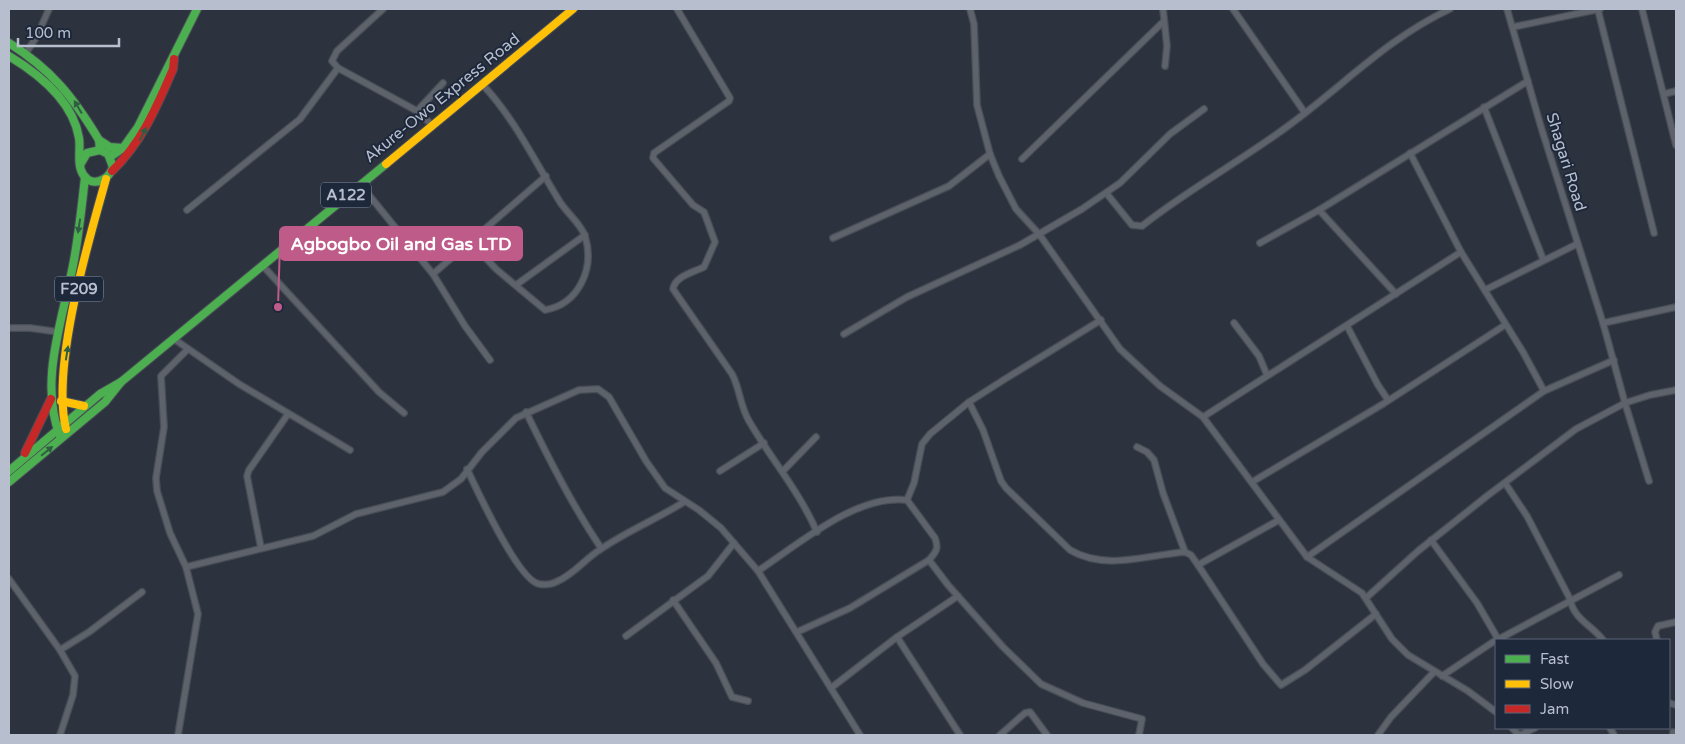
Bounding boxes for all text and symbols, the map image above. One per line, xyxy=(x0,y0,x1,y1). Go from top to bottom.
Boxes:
scale bar xyxy=(18,15,119,47)
text: 100 m xyxy=(25,24,71,42)
street label: Akure-Owo Express Road xyxy=(360,29,524,167)
one-way arrow xyxy=(74,100,83,113)
street label: Shagari Road xyxy=(1542,110,1590,214)
one-way arrow xyxy=(139,127,147,142)
road number: A122 xyxy=(321,182,371,208)
one-way arrow xyxy=(75,218,83,234)
callout: Agbogbo Oil and Gas LTD xyxy=(280,227,522,260)
text: Agbogbo Oil and Gas LTD xyxy=(290,233,512,255)
road number: F209 xyxy=(55,276,103,302)
one-way arrow xyxy=(64,345,72,361)
one-way arrow xyxy=(40,446,53,457)
legend xyxy=(1495,639,1670,729)
text: Fast xyxy=(1540,650,1570,668)
text: Slow xyxy=(1540,675,1574,693)
text: Jam xyxy=(1540,700,1569,718)

